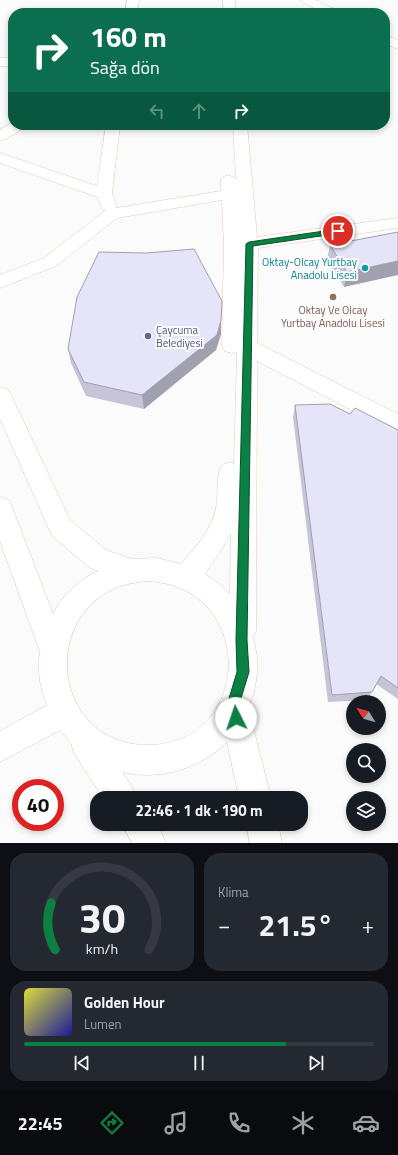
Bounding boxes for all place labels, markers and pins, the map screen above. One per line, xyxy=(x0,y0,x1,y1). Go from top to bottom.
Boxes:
pin xyxy=(321,214,355,248)
place label: Oktay-Olcay Yurtbay Anadolu Lisesi xyxy=(262,254,358,283)
marker: Oktay-Olcay Yurtbay Anadolu Lisesi xyxy=(360,263,370,273)
marker: Oktay Ve Olcay Yurtbay Anadolu Lisesi xyxy=(328,292,338,302)
place label: Oktay Ve Olcay Yurtbay Anadolu Lisesi xyxy=(281,302,385,331)
place label: Çaycuma Belediyesi xyxy=(156,322,203,351)
marker: Çaycuma Belediyesi xyxy=(143,331,153,341)

